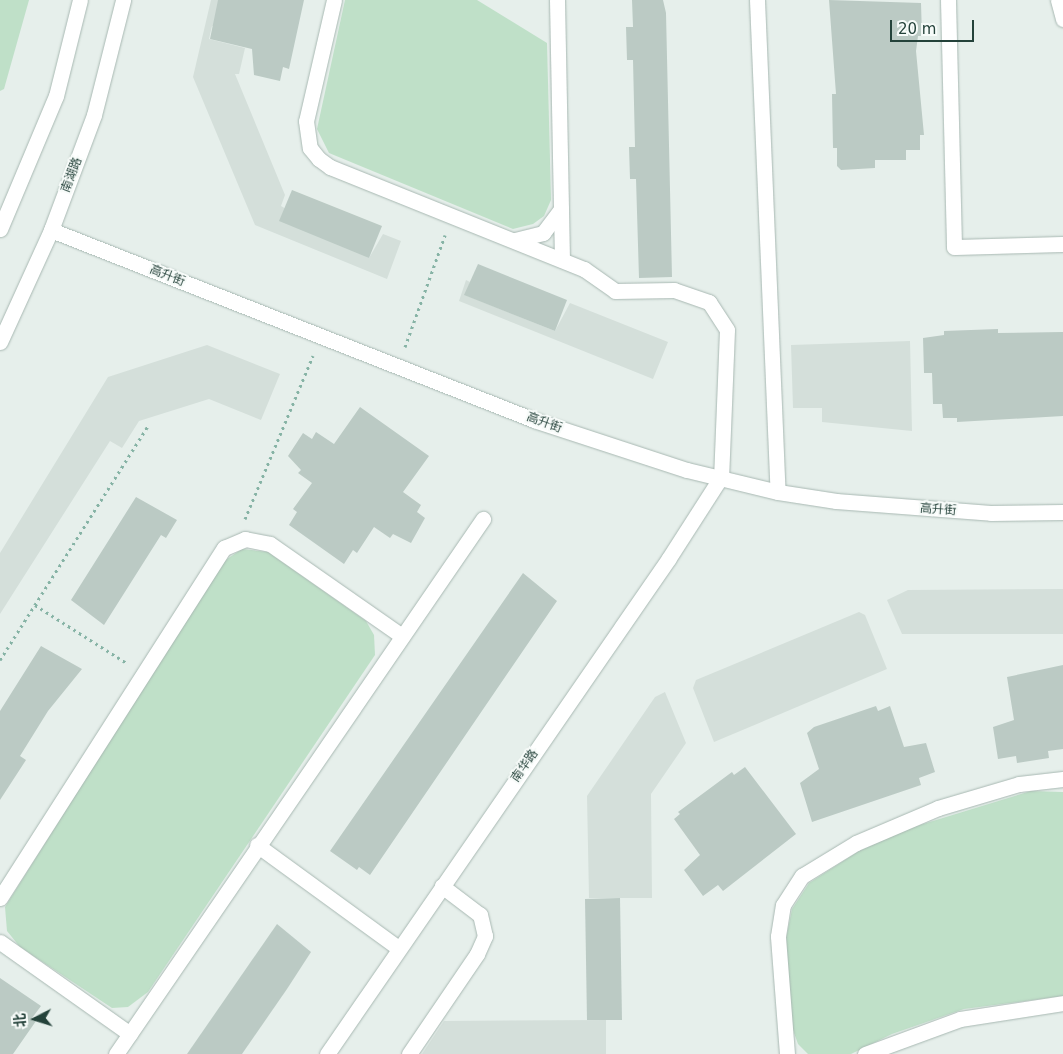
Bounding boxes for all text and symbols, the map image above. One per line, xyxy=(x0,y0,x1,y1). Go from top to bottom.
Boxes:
scale bar xyxy=(893,10,977,42)
text: 20 m xyxy=(898,20,936,38)
street label: 南湖路 xyxy=(59,156,85,194)
street label: 高升街 xyxy=(148,263,186,289)
street label: 高升街 xyxy=(525,410,563,436)
street label: 高升街 xyxy=(920,502,956,518)
street label: 南华路 xyxy=(509,747,541,785)
north arrow xyxy=(10,994,60,1044)
text: 北 xyxy=(11,1013,29,1028)

